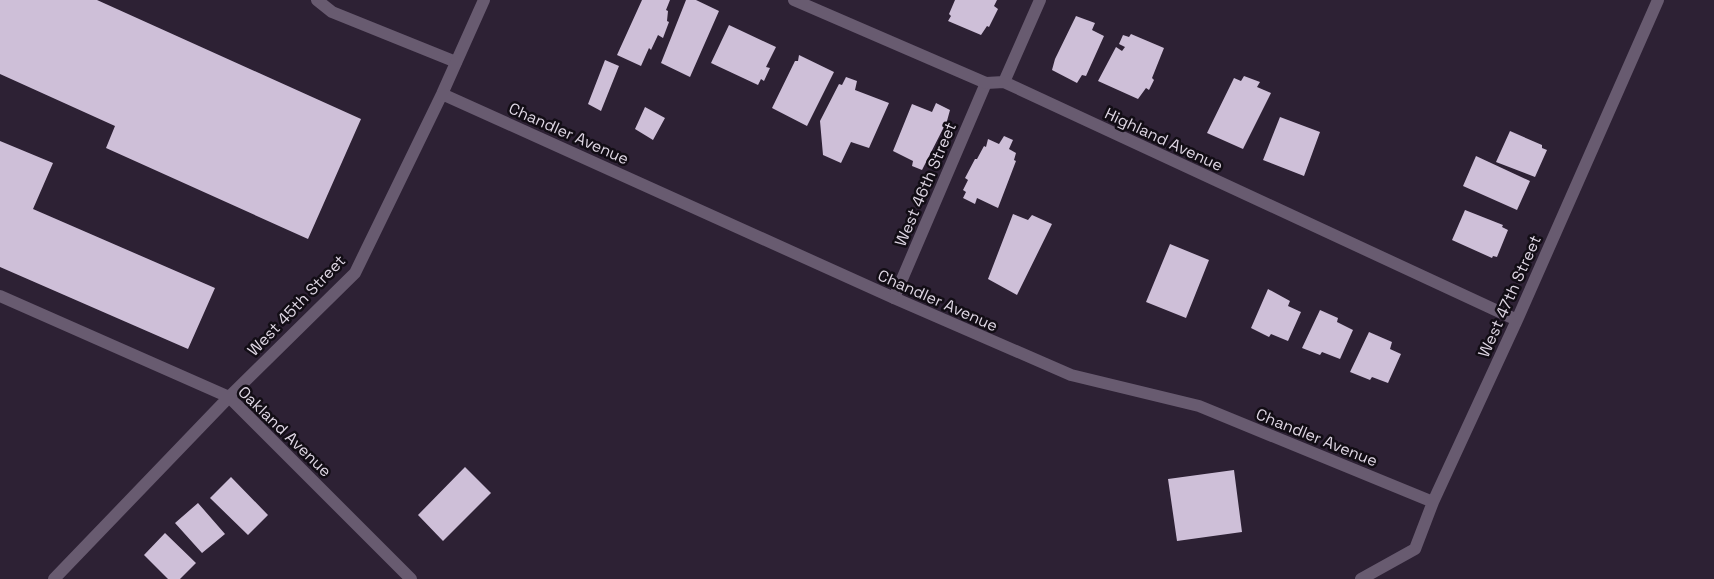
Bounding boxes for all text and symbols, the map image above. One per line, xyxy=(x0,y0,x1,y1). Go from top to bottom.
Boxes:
street label: Chandler Avenue xyxy=(505,98,632,169)
street label: Highland Avenue xyxy=(1101,103,1226,176)
street label: West 46th Street xyxy=(890,119,961,249)
street label: West 47th Street xyxy=(1473,232,1546,361)
street label: West 45th Street xyxy=(243,250,350,360)
street label: Chandler Avenue xyxy=(874,265,1001,336)
street label: Oakland Avenue xyxy=(233,381,336,481)
street label: Chandler Avenue xyxy=(1253,404,1381,471)

